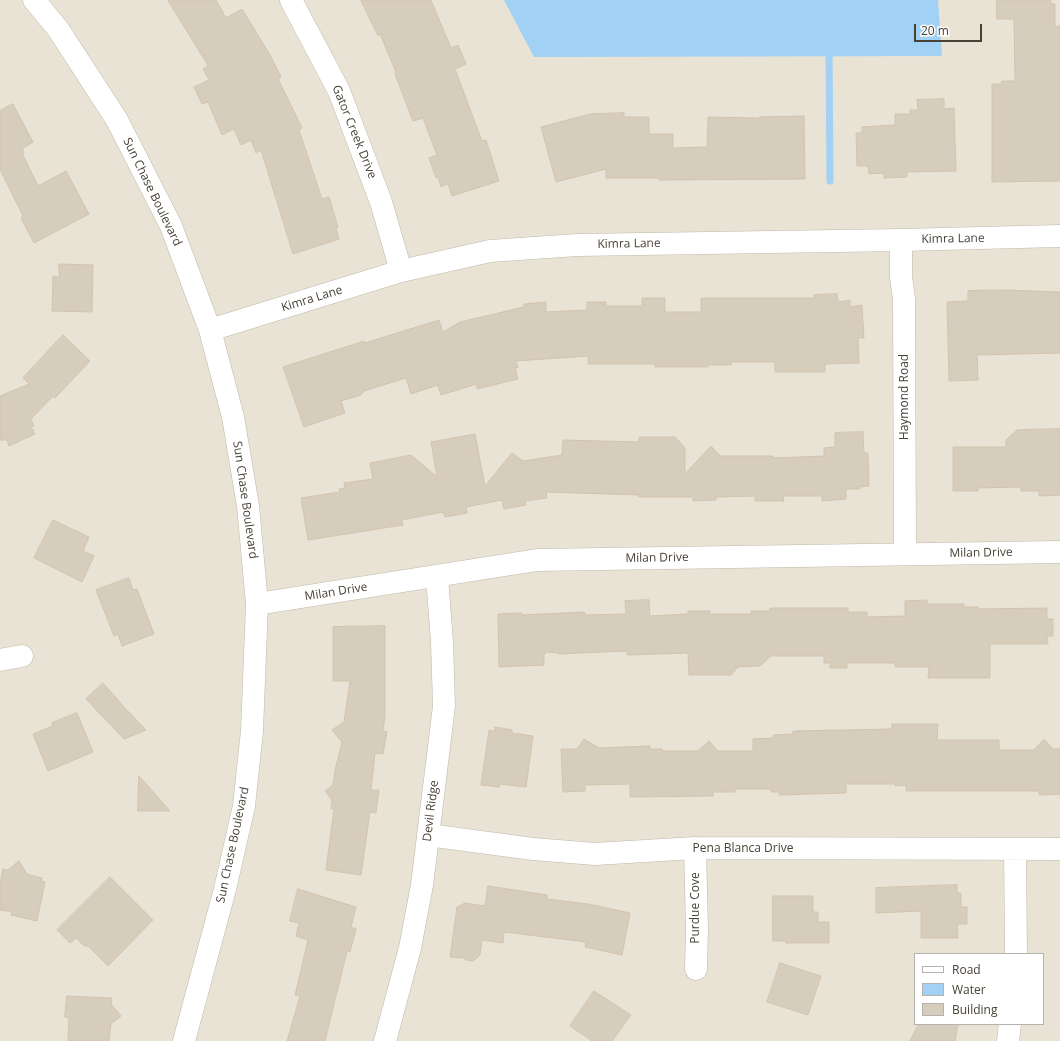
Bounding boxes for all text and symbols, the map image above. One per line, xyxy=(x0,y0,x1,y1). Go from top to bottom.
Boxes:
scale bar xyxy=(916,16,984,42)
text: 20 m xyxy=(921,22,949,39)
street label: Gator Creek Drive xyxy=(329,83,379,181)
street label: Sun Chase Boulevard xyxy=(120,136,184,248)
street label: Kimra Lane xyxy=(921,231,985,247)
street label: Kimra Lane xyxy=(597,236,661,252)
street label: Kimra Lane xyxy=(280,283,344,315)
street label: Haymond Road xyxy=(898,354,912,440)
street label: Sun Chase Boulevard xyxy=(230,440,260,560)
street label: Milan Drive xyxy=(949,545,1013,561)
street label: Milan Drive xyxy=(625,550,689,566)
street label: Milan Drive xyxy=(304,580,368,604)
street label: Devil Ridge xyxy=(420,780,442,842)
street label: Sun Chase Boulevard xyxy=(214,786,252,904)
street label: Pena Blanca Drive xyxy=(693,842,793,856)
street label: Purdue Cove xyxy=(689,872,703,944)
legend xyxy=(914,953,1044,1025)
text: Road xyxy=(952,961,981,978)
text: Water xyxy=(952,981,986,998)
text: Building xyxy=(952,1001,997,1018)

